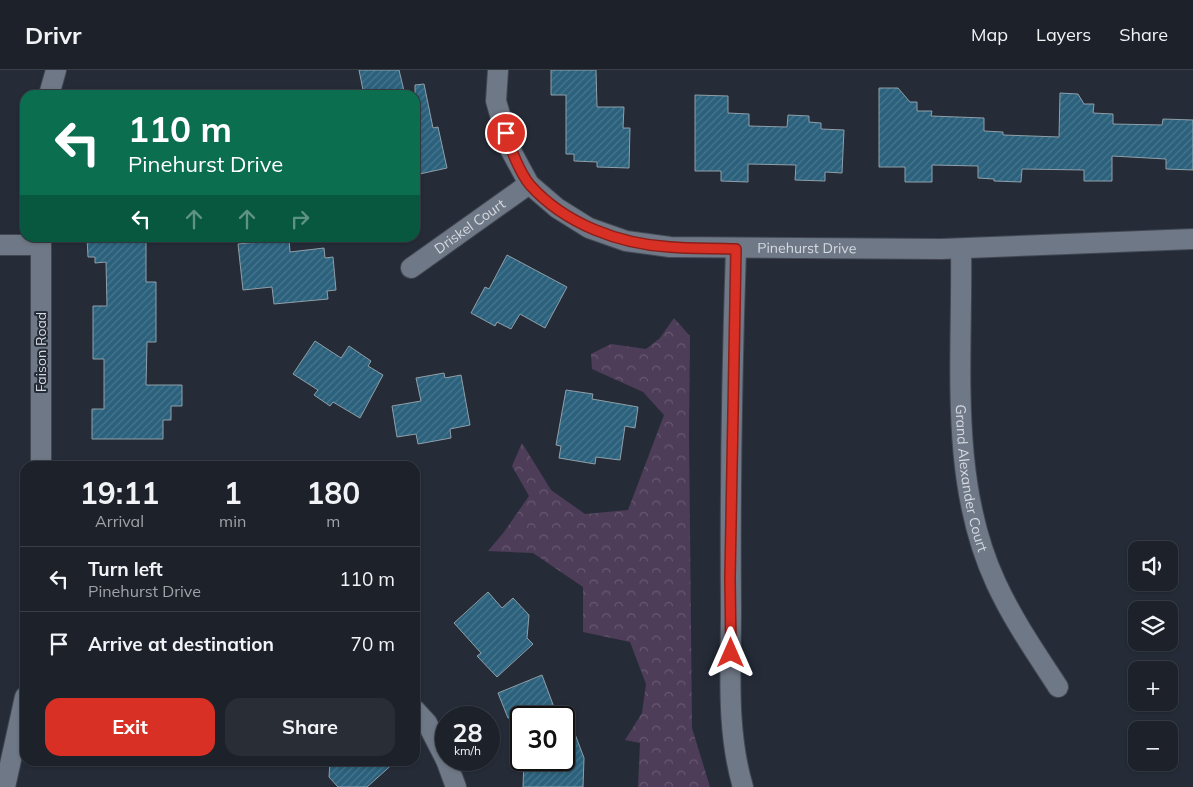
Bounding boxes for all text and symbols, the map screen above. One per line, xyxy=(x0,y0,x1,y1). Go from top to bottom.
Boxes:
text: Drivr xyxy=(25,20,81,50)
text: Map xyxy=(971,23,1008,46)
text: Layers xyxy=(1036,23,1091,46)
text: Share xyxy=(1119,23,1168,46)
text: 110 m xyxy=(128,107,232,151)
icon: left xyxy=(45,110,110,175)
pin xyxy=(485,112,527,154)
icon: arrive xyxy=(492,119,520,147)
text: Pinehurst Drive xyxy=(128,150,283,178)
street label: Driskel Court xyxy=(431,195,509,258)
icon: left xyxy=(127,205,155,233)
icon: ahead xyxy=(180,205,208,233)
icon: ahead xyxy=(233,205,261,233)
icon: right xyxy=(286,205,314,233)
street label: Pinehurst Drive xyxy=(757,239,856,257)
street label: Faison Road xyxy=(32,312,50,392)
street label: Grand Alexander Court xyxy=(952,404,992,554)
text: 19:11 xyxy=(80,474,159,512)
text: 1 xyxy=(224,474,242,512)
text: 180 xyxy=(306,474,360,512)
text: Arrival xyxy=(95,511,144,531)
text: min xyxy=(219,511,246,531)
text: m xyxy=(326,511,340,531)
map controls xyxy=(1128,541,1178,771)
button: sound xyxy=(1128,541,1178,591)
text: Turn left xyxy=(88,557,163,581)
icon: left xyxy=(45,565,73,593)
text: 110 m xyxy=(339,567,395,591)
text: Pinehurst Drive xyxy=(88,581,201,601)
button: layers xyxy=(1128,601,1178,651)
position arrow xyxy=(704,626,756,678)
icon: arrive xyxy=(45,630,73,658)
text: Arrive at destination xyxy=(88,632,274,656)
text: 70 m xyxy=(351,632,395,656)
button: + xyxy=(1128,661,1178,711)
button: Exit xyxy=(45,698,215,756)
button: Share xyxy=(225,698,395,756)
speed limit sign: 30 xyxy=(510,706,575,771)
text: 28 xyxy=(452,717,483,748)
button: − xyxy=(1128,721,1178,771)
text: km/h xyxy=(454,743,481,758)

